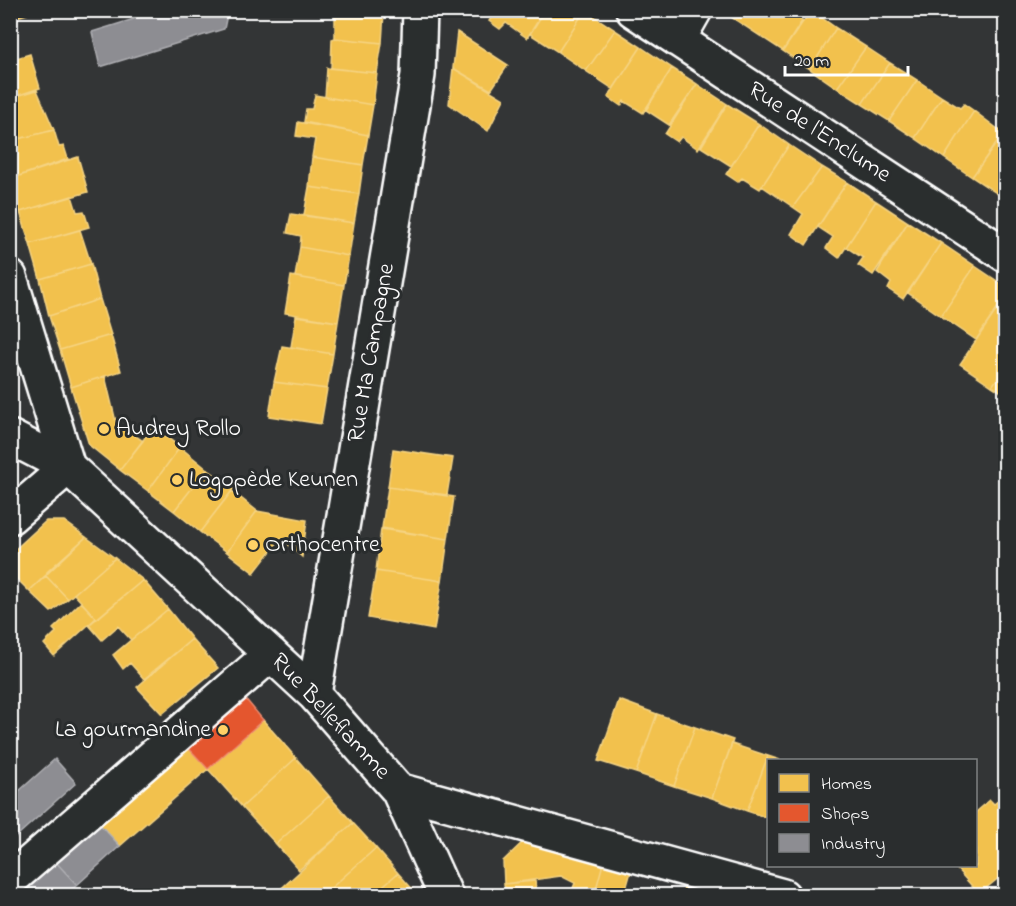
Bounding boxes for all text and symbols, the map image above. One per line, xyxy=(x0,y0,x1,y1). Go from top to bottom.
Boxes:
scale bar xyxy=(785,39,908,77)
text: 20 m xyxy=(794,49,829,75)
street label: Rue de l'Enclume xyxy=(740,74,898,193)
street label: Rue Ma Campagne xyxy=(339,260,405,445)
place label: Audrey Rollo xyxy=(116,412,241,448)
marker: Audrey Rollo xyxy=(97,422,111,436)
place label: Logopède Keunen xyxy=(189,463,358,498)
marker: Logopède Keunen xyxy=(170,473,184,487)
place label: Orthocentre xyxy=(265,528,380,563)
marker: Orthocentre xyxy=(246,538,260,552)
street label: Rue Belleflamme xyxy=(262,646,398,789)
place label: La gourmandine xyxy=(55,713,211,748)
marker: La gourmandine xyxy=(216,723,230,737)
legend xyxy=(767,759,977,867)
text: Homes xyxy=(821,772,872,798)
text: Shops xyxy=(821,802,869,828)
text: Industry xyxy=(821,832,885,858)

